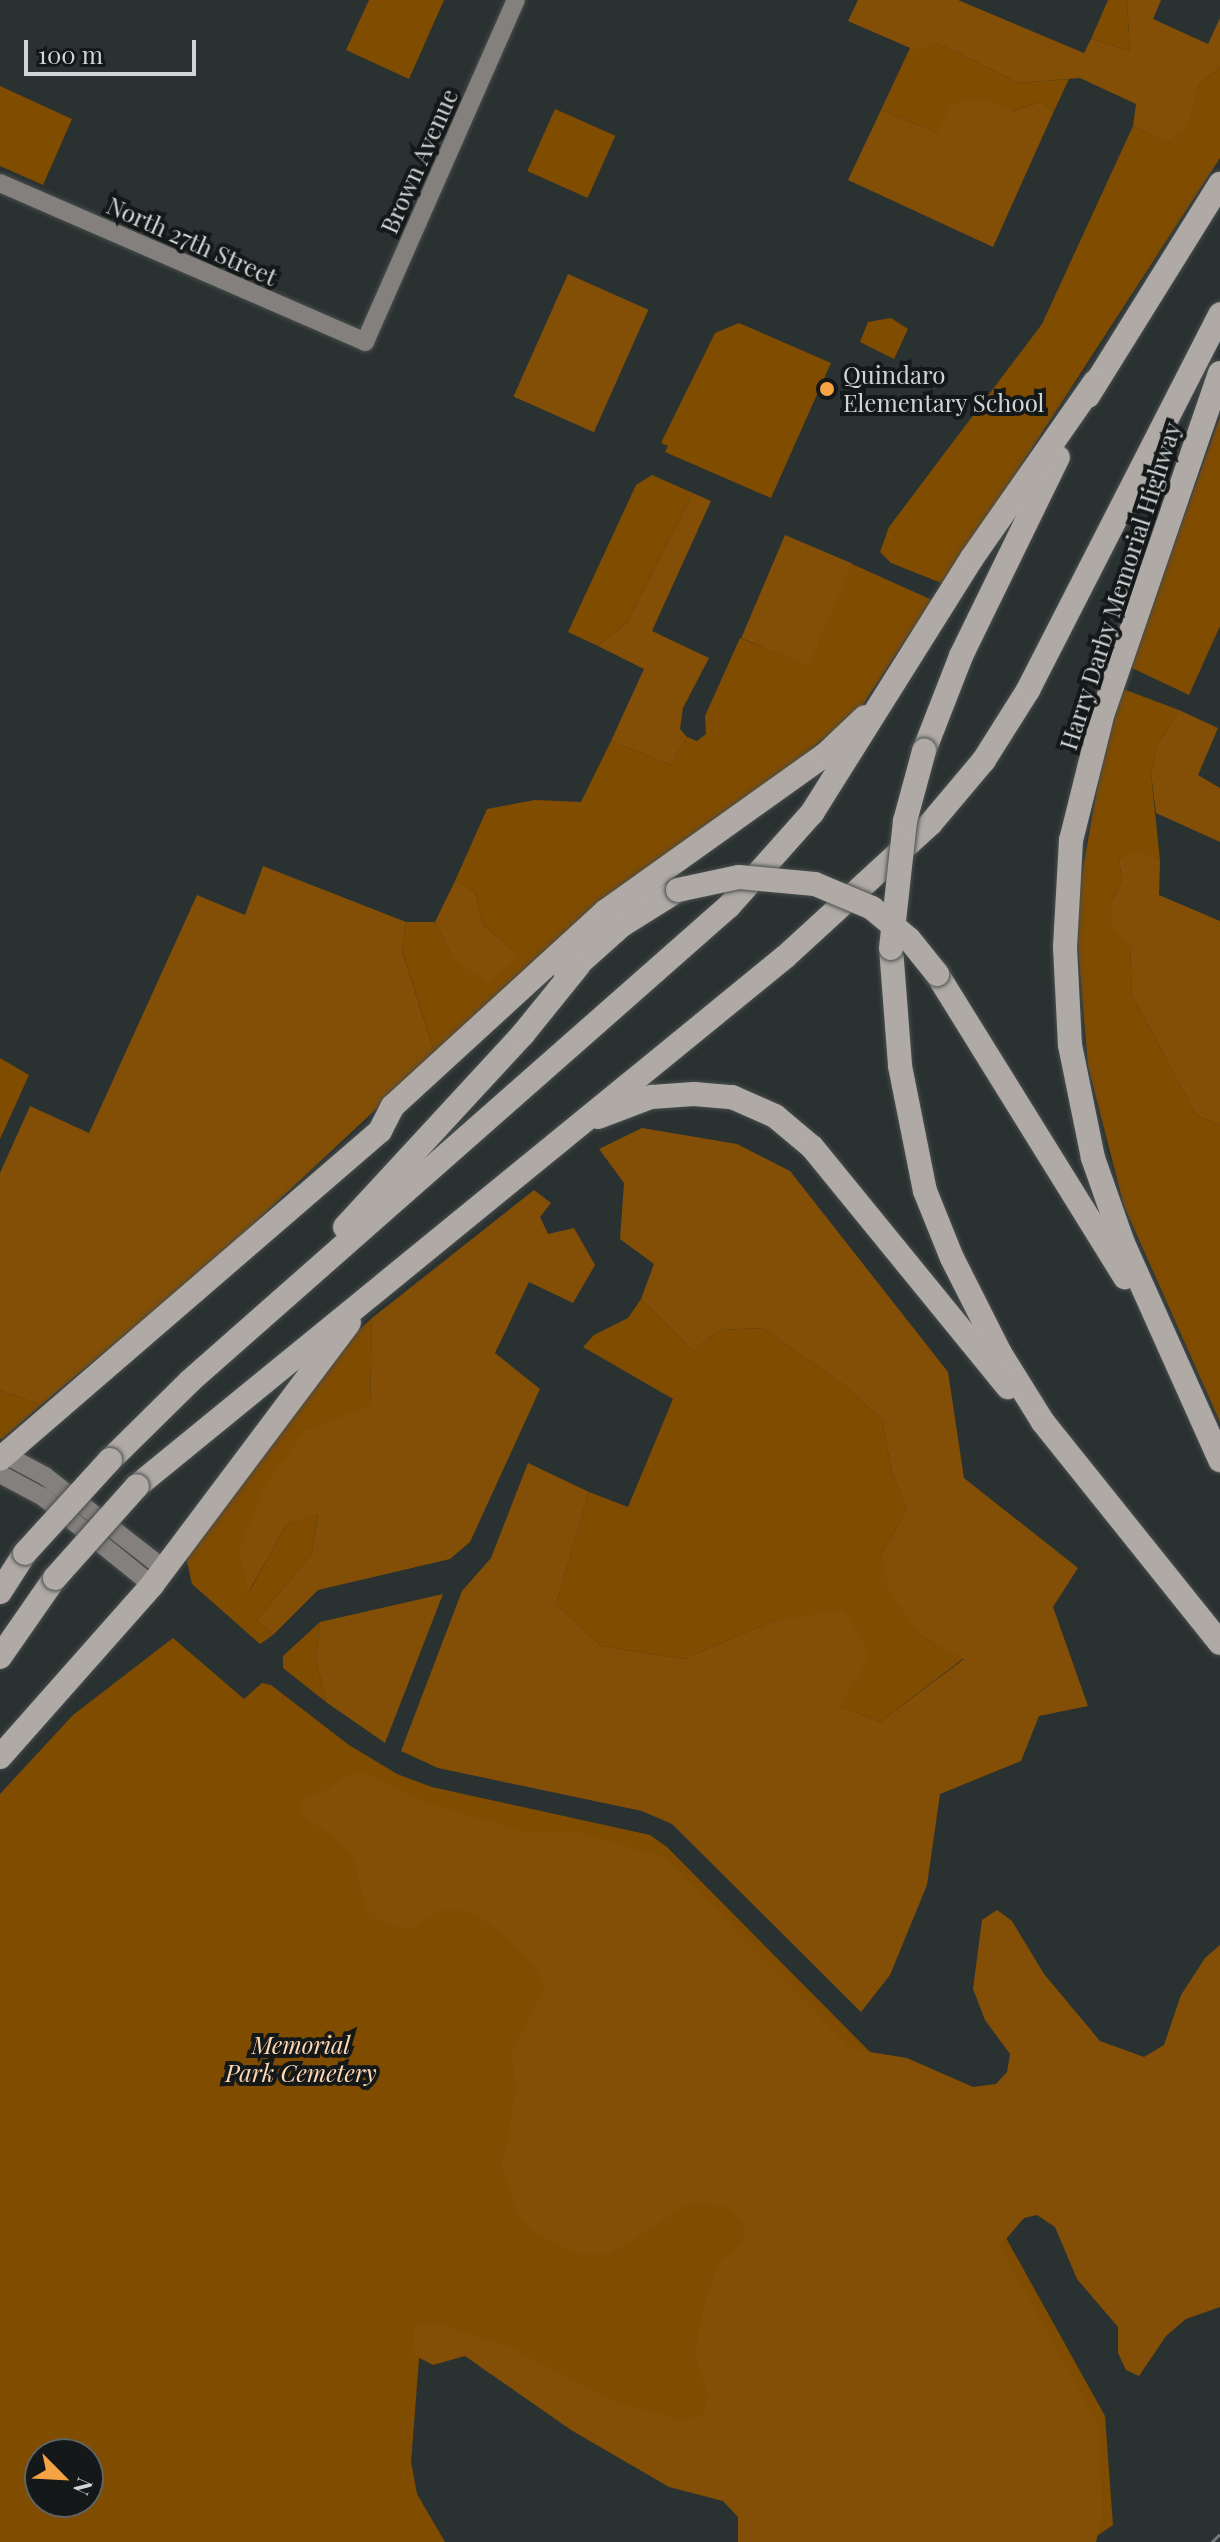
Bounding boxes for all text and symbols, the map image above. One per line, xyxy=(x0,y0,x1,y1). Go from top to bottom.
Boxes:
scale bar xyxy=(28,24,200,74)
text: 100 m xyxy=(38,38,103,70)
street label: Brown Avenue xyxy=(374,84,464,238)
street label: North 27th Street xyxy=(102,191,282,291)
place label: Quindaro Elementary School xyxy=(843,361,1045,417)
marker: Quindaro Elementary School xyxy=(818,380,836,398)
street label: Harry Darby Memorial Highway xyxy=(1053,418,1187,754)
park label: Memorial Park Cemetery xyxy=(225,2031,377,2087)
north arrow xyxy=(24,2438,104,2518)
text: N xyxy=(67,2474,101,2500)

